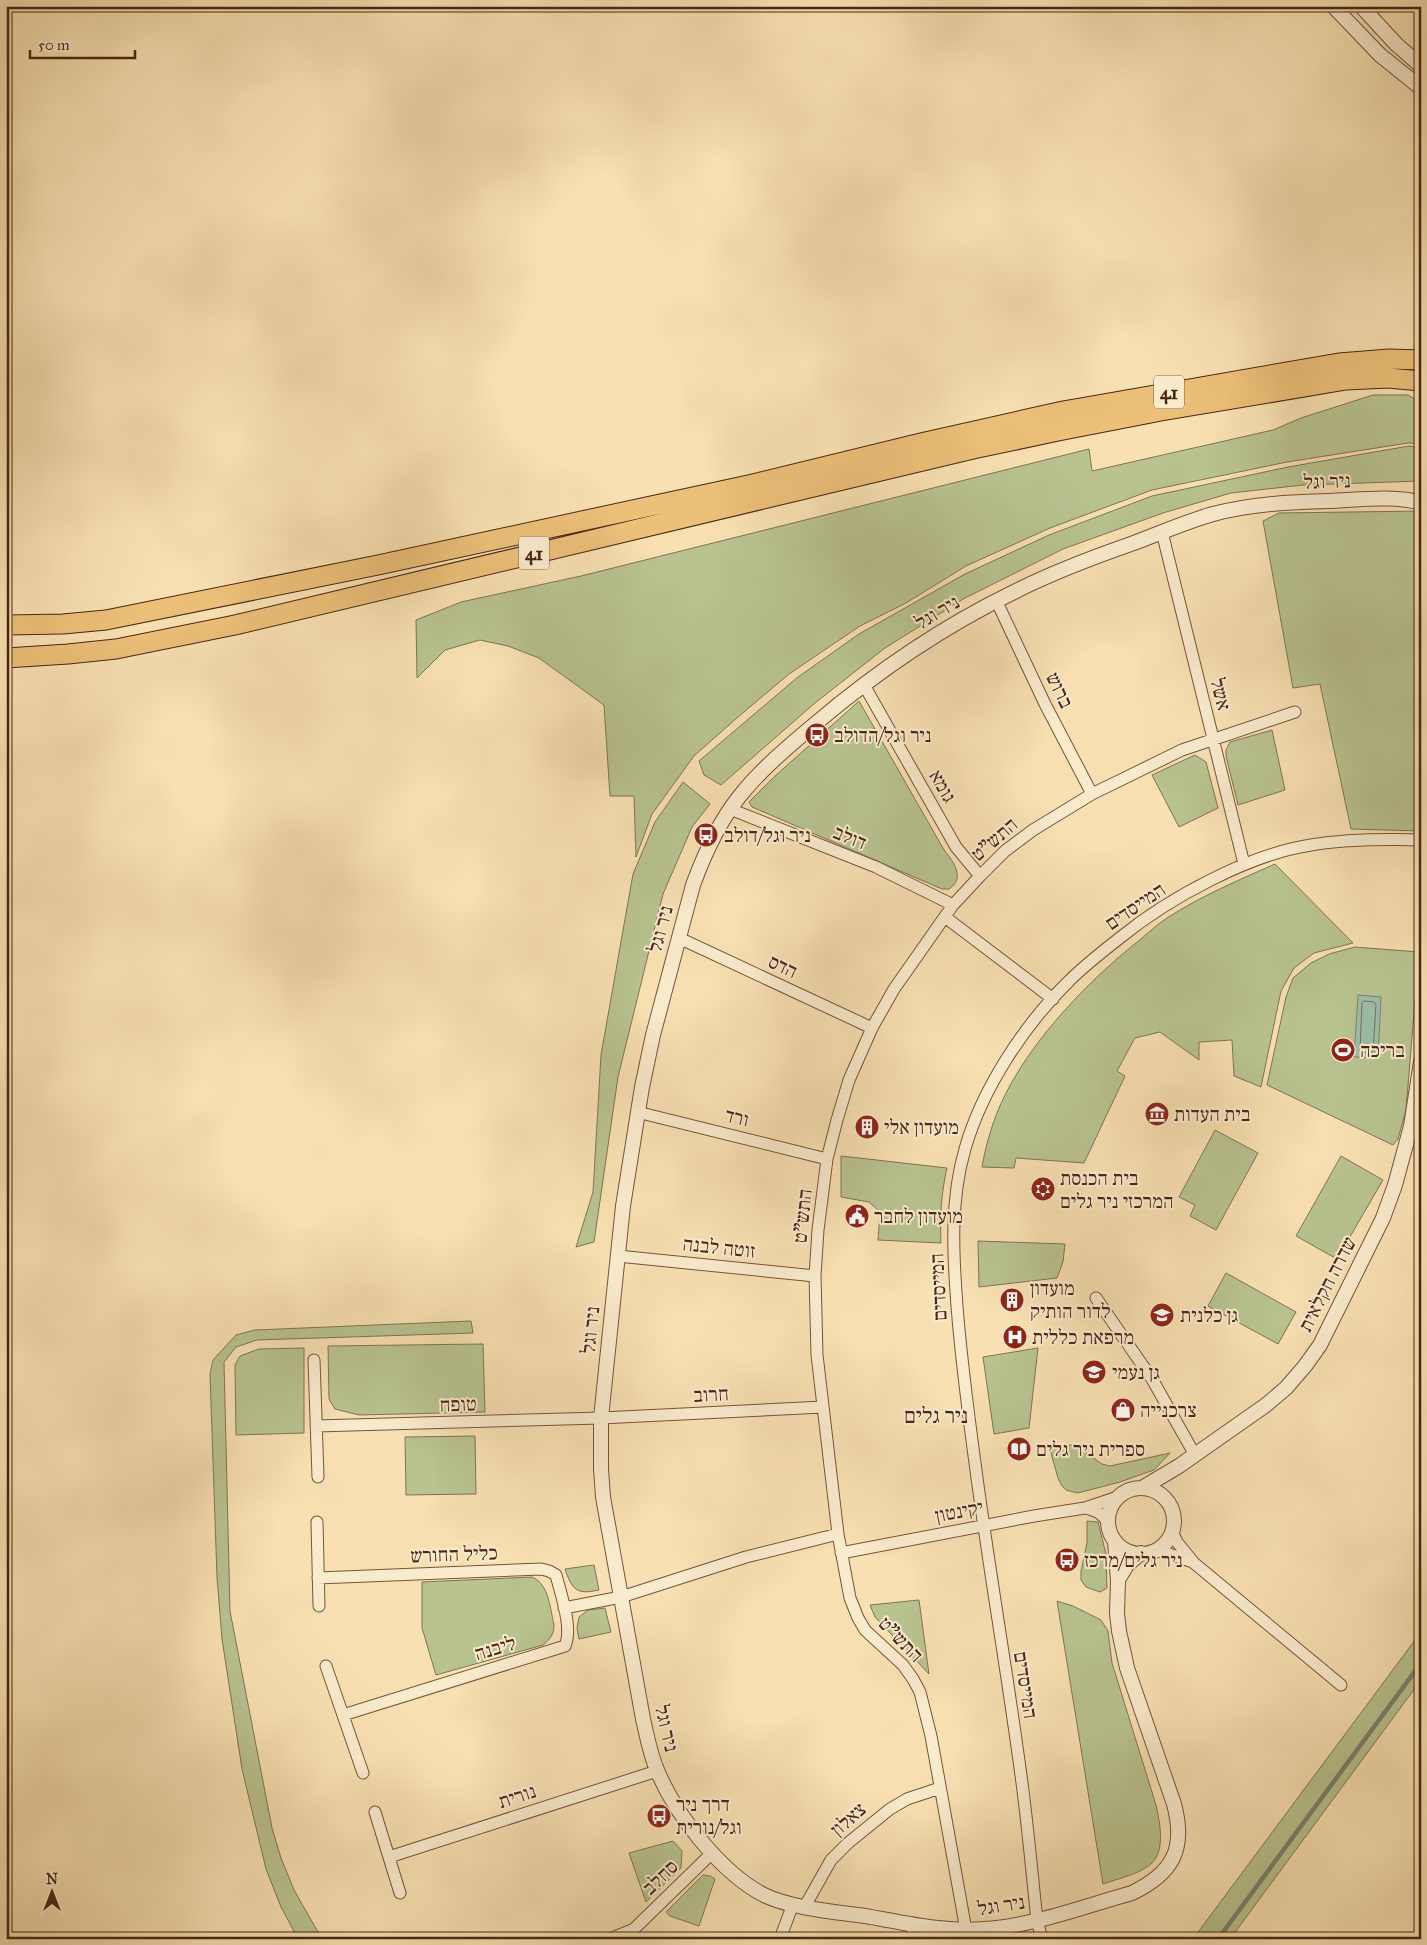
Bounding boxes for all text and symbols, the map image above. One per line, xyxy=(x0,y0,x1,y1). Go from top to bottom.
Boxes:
scale bar xyxy=(30,28,135,60)
text: 50 m xyxy=(38,36,70,54)
road number: 41 xyxy=(1154,376,1184,408)
street label: ניר וגל xyxy=(1303,468,1351,494)
road number: 41 xyxy=(519,536,549,570)
street label: ניר וגל xyxy=(910,589,964,635)
street label: ברוש xyxy=(1041,668,1079,712)
street label: אשל xyxy=(1205,675,1237,713)
bus stop icon: ניר וגל/הדולב xyxy=(804,722,830,748)
place label: ניר וגל/הדולב xyxy=(834,723,931,747)
street label: גומא xyxy=(924,765,962,807)
street label: התש"ט xyxy=(966,812,1022,866)
street label: דולב xyxy=(830,820,870,854)
bus stop icon: ניר וגל/דולב xyxy=(693,822,719,848)
place label: ניר וגל/דולב xyxy=(724,823,811,847)
street label: המייסדים xyxy=(1100,877,1170,935)
street label: ניר וגל xyxy=(642,903,678,955)
street label: הדס xyxy=(765,949,801,983)
sports icon: בריכה xyxy=(1330,1037,1356,1063)
place label: בריכה xyxy=(1360,1038,1405,1062)
museum icon: בית העדות xyxy=(1144,1101,1170,1127)
street label: ורד xyxy=(722,1102,752,1132)
place label: בית העדות xyxy=(1174,1102,1250,1126)
building icon: מועדון אלי xyxy=(854,1114,880,1140)
place label: מועדון אלי xyxy=(884,1115,959,1139)
place label: בית הכנסת המרכזי ניר גלים xyxy=(1060,1166,1174,1213)
synagogue icon: בית הכנסת המרכזי ניר גלים xyxy=(1030,1176,1056,1202)
street label: התש"ט xyxy=(787,1188,817,1244)
public building icon: מועדון לחבר xyxy=(844,1203,870,1229)
place label: מועדון לחבר xyxy=(874,1204,963,1228)
street label: זוטה לבנה xyxy=(682,1231,756,1263)
street label: שדרה חקלאית xyxy=(1293,1232,1361,1336)
street label: המייסדים xyxy=(924,1253,952,1321)
place label: מועדון לדור הותיק xyxy=(1030,1276,1111,1323)
building icon: מועדון לדור הותיק xyxy=(999,1287,1025,1313)
school or university icon: גן כלנית xyxy=(1149,1302,1175,1328)
place label: גן כלנית xyxy=(1180,1303,1238,1327)
street label: ניר וגל xyxy=(576,1305,604,1355)
hospital icon: מרפאת כללית xyxy=(1002,1324,1028,1350)
place label: מרפאת כללית xyxy=(1032,1325,1134,1349)
school or university icon: גן נעמי xyxy=(1081,1359,1107,1385)
place label: גן נעמי xyxy=(1112,1360,1160,1384)
street label: חרוב xyxy=(693,1381,729,1407)
street label: טופח xyxy=(439,1391,477,1417)
shop icon: צרכנייה xyxy=(1110,1397,1136,1423)
place label: צרכנייה xyxy=(1140,1398,1197,1422)
district label: ניר גלים xyxy=(904,1402,968,1429)
library icon: ספרית ניר גלים xyxy=(1006,1436,1032,1462)
place label: ספרית ניר גלים xyxy=(1036,1437,1145,1461)
street label: יקינטון xyxy=(933,1495,985,1527)
street label: כליל החורש xyxy=(410,1540,498,1568)
bus stop icon: ניר גלים/מרכז xyxy=(1054,1547,1080,1573)
place label: ניר גלים/מרכז xyxy=(1084,1548,1183,1572)
street label: התש"ט xyxy=(874,1611,928,1667)
street label: ליבנה xyxy=(471,1630,519,1666)
street label: המייסדים xyxy=(1009,1650,1043,1720)
street label: ניר וגל xyxy=(650,1702,684,1754)
street label: נורית xyxy=(495,1779,539,1813)
place label: דרך ניר וגל/נורית xyxy=(676,1792,742,1839)
street label: צאלון xyxy=(825,1797,871,1841)
bus stop icon: דרך ניר וגל/נורית xyxy=(646,1803,672,1829)
street label: סחלב xyxy=(637,1854,683,1900)
north arrow xyxy=(28,1868,78,1918)
text: N xyxy=(46,1871,58,1888)
street label: ניר וגל xyxy=(976,1889,1026,1921)

